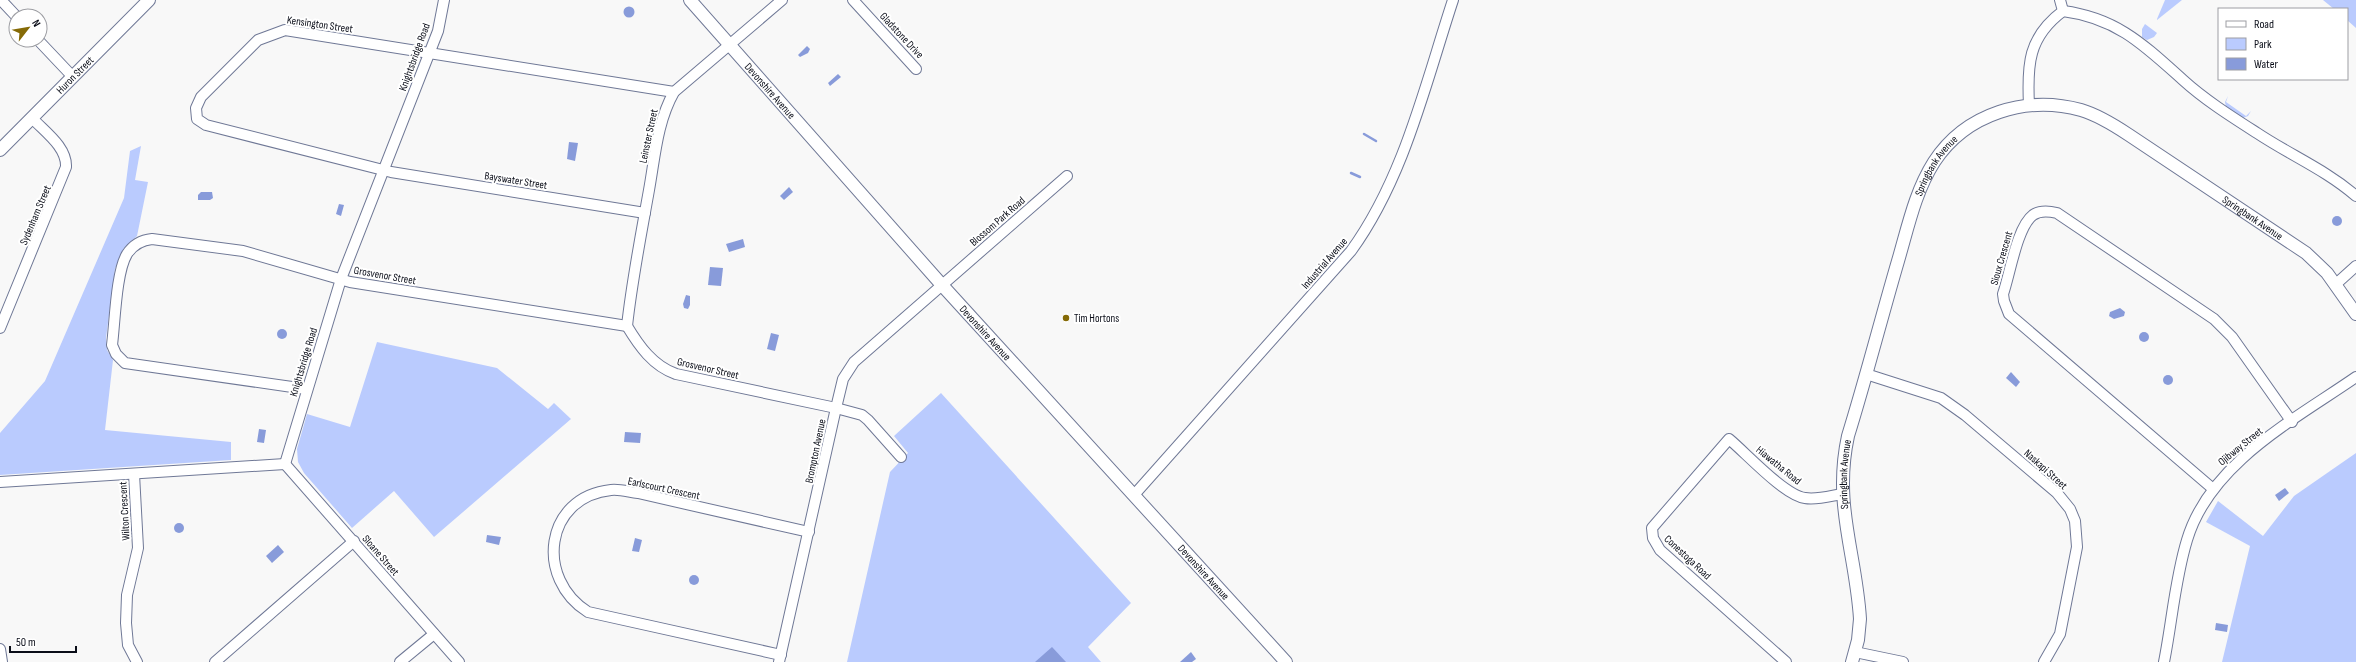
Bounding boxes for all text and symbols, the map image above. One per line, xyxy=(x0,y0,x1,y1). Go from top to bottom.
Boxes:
north arrow xyxy=(8,8,48,48)
legend xyxy=(2218,8,2348,80)
street label: Gladstone Drive xyxy=(877,10,926,61)
street label: Kensington Street xyxy=(286,13,354,36)
text: N xyxy=(29,17,43,29)
text: Road xyxy=(2254,17,2274,32)
street label: Knightsbridge Road xyxy=(396,21,433,93)
text: Park xyxy=(2254,37,2272,52)
street label: Huron Street xyxy=(54,53,97,97)
text: Water xyxy=(2254,57,2278,72)
street label: Devonshire Avenue xyxy=(742,60,798,122)
street label: Leinster Street xyxy=(636,107,661,164)
street label: Springbank Avenue xyxy=(1912,133,1960,198)
street label: Bayswater Street xyxy=(484,169,549,192)
street label: Sydenham Street xyxy=(17,183,54,247)
street label: Springbank Avenue xyxy=(2220,193,2285,243)
street label: Blossom Park Road xyxy=(967,194,1028,249)
street label: Sioux Crescent xyxy=(1988,229,2016,287)
street label: Industrial Avenue xyxy=(1299,235,1350,292)
street label: Grosvenor Street xyxy=(353,264,418,287)
street label: Devonshire Avenue xyxy=(957,303,1014,363)
place label: Tim Hortons xyxy=(1074,312,1119,325)
marker: Tim Hortons xyxy=(1061,313,1071,323)
street label: Knightsbridge Road xyxy=(287,326,320,398)
street label: Grosvenor Street xyxy=(676,355,741,382)
street label: Brompton Avenue xyxy=(802,418,829,484)
street label: Ojibway Street xyxy=(2215,424,2266,468)
street label: Springbank Avenue xyxy=(1837,438,1854,510)
street label: Hiawatha Road xyxy=(1753,443,1804,488)
street label: Naskapi Street xyxy=(2021,447,2070,493)
street label: Earlscourt Crescent xyxy=(627,475,702,503)
street label: Wilton Crescent xyxy=(116,480,133,541)
street label: Sloane Street xyxy=(359,532,402,579)
street label: Conestoga Road xyxy=(1662,532,1714,583)
street label: Devonshire Avenue xyxy=(1175,542,1232,603)
scale bar xyxy=(10,628,76,654)
text: 50 m xyxy=(16,635,36,650)

